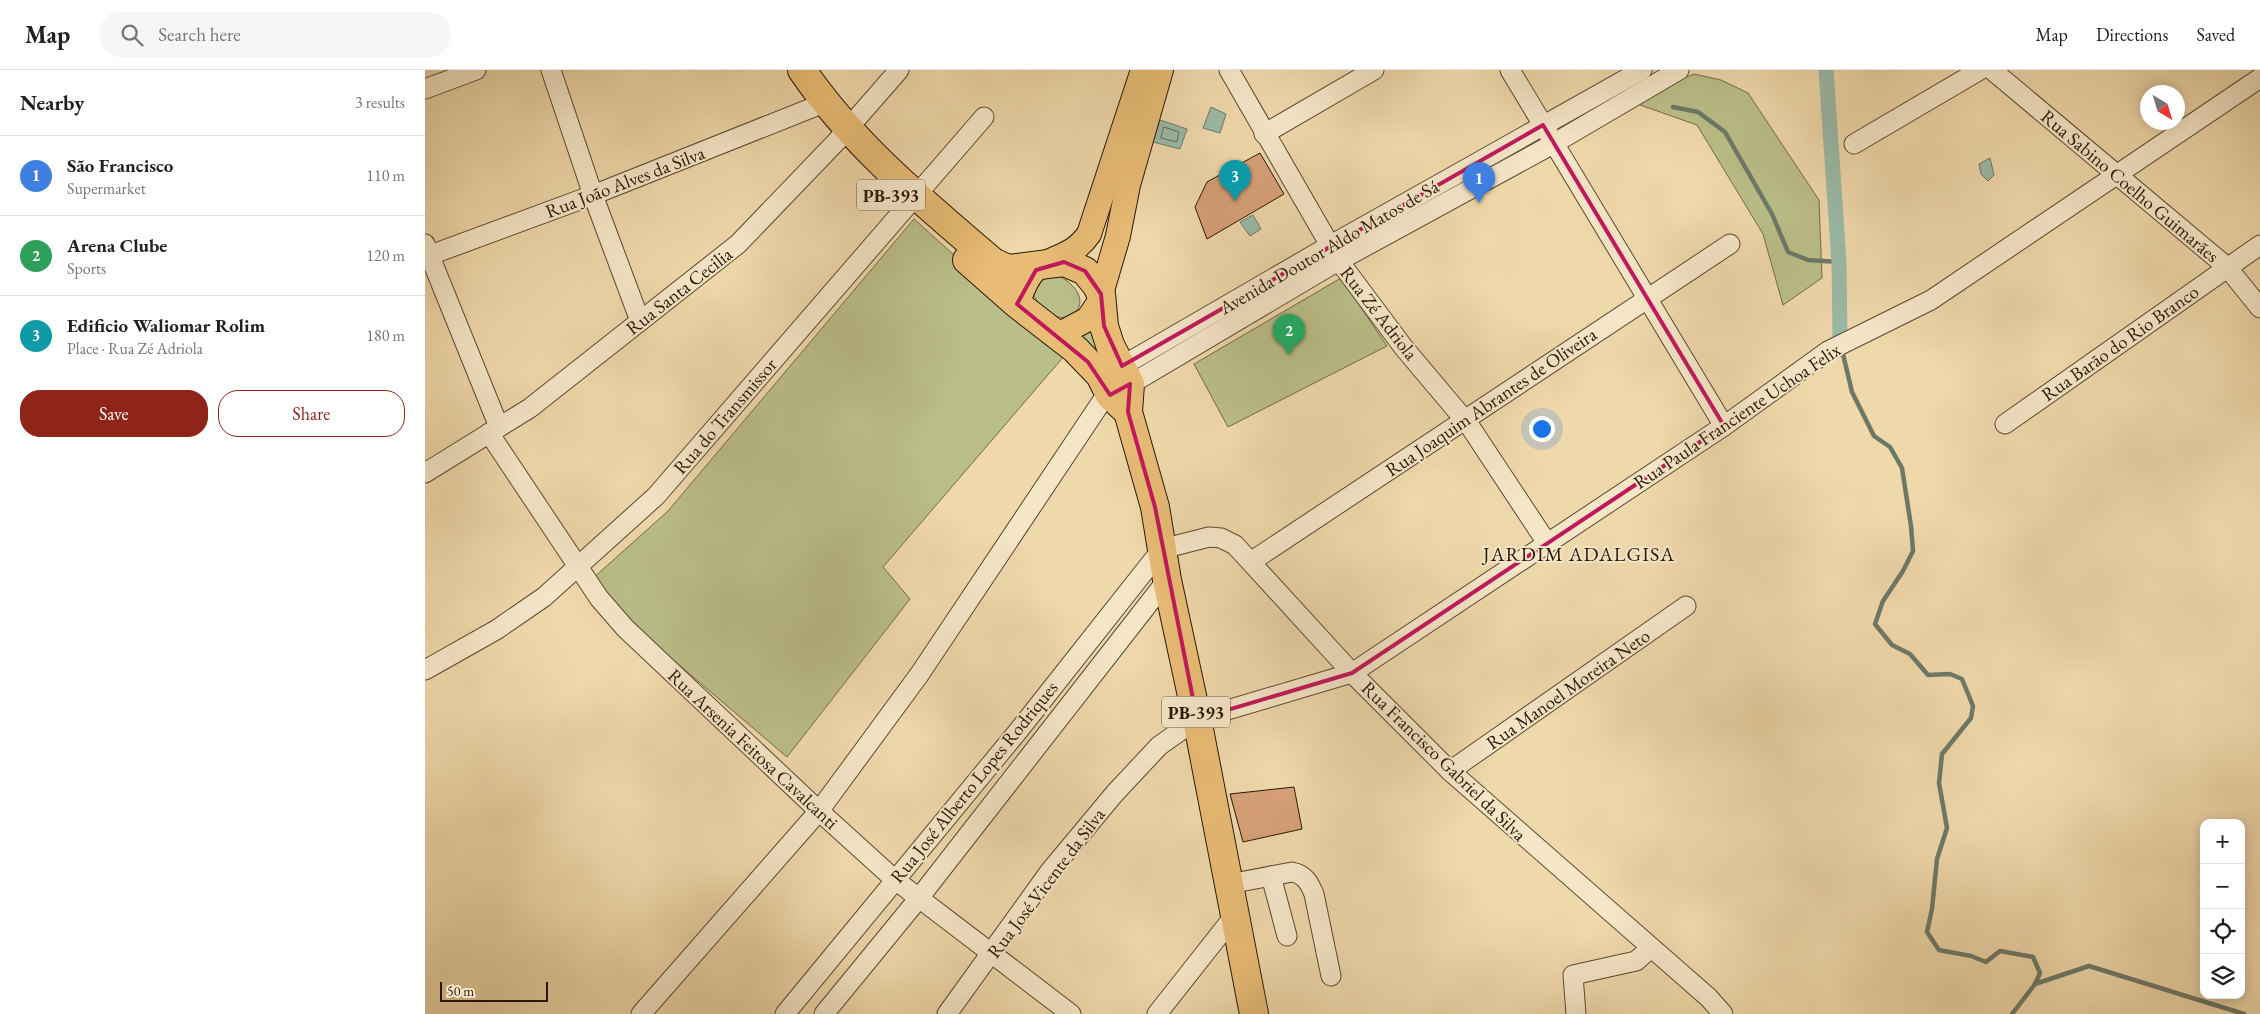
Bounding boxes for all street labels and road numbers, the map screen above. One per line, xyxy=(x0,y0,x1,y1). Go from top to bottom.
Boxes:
street label: Rua Sabino Coelho Guimarães xyxy=(2036,104,2224,268)
street label: Rua João Alves da Silva xyxy=(542,140,709,224)
street label: Avenida Doutor Aldo Matos de Sá xyxy=(1214,174,1444,321)
road number: PB-393 xyxy=(857,180,925,210)
street label: Rua Santa Cecilia xyxy=(621,241,738,340)
street label: Rua Zé Adriola xyxy=(1334,261,1424,365)
street label: Rua Barāo do Rio Branco xyxy=(2036,279,2204,407)
street label: Rua Joaquim Abrantes de Oliveira xyxy=(1380,322,1602,482)
street label: Rua Paula Franciente Uchoa Felix xyxy=(1629,337,1846,495)
street label: Rua do Transmissor xyxy=(668,352,783,479)
street label: Rua Manoel Moreira Neto xyxy=(1481,623,1655,755)
street label: Rua Arsenia Feitosa Cavalcanti xyxy=(662,663,844,835)
street label: Rua Francisco Gabriel da Silva xyxy=(1356,675,1532,847)
street label: Rua José Alberto Lopes Rodriques xyxy=(885,676,1063,888)
road number: PB-393 xyxy=(1162,696,1230,728)
street label: Rua José Vicente da Silva xyxy=(981,803,1111,963)

